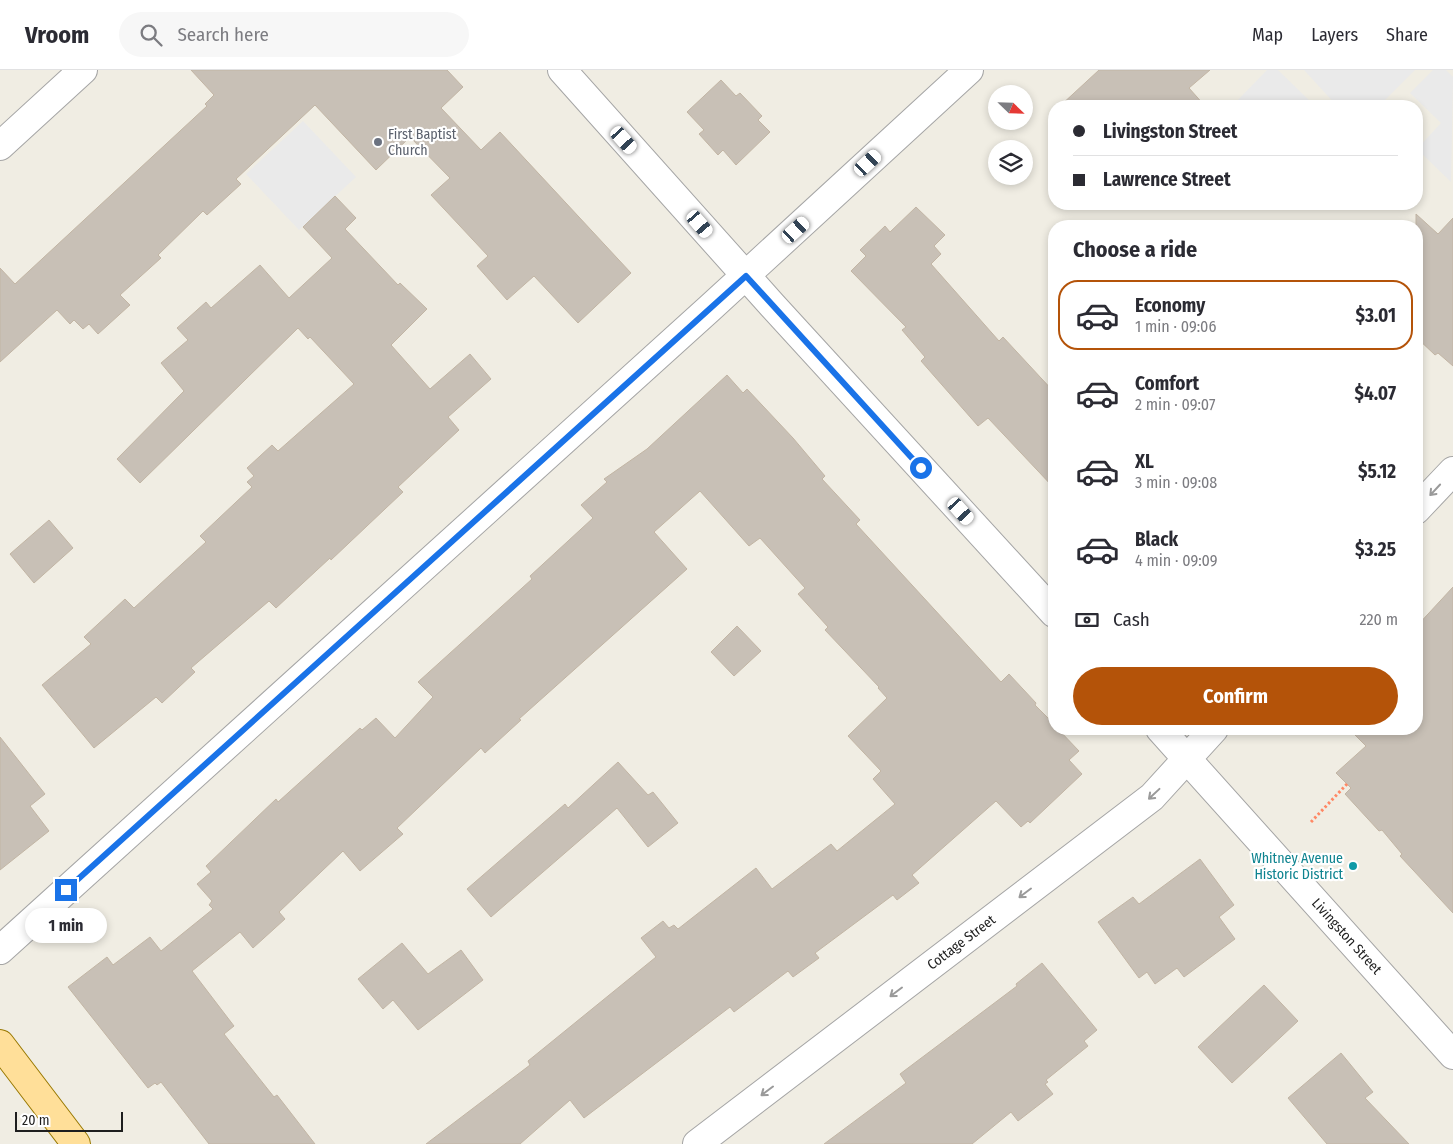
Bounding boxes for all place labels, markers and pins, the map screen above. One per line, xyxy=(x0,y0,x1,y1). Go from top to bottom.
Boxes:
place label: First Baptist Church xyxy=(388,126,457,159)
marker: First Baptist Church xyxy=(372,136,384,148)
place label: Whitney Avenue Historic District xyxy=(1251,850,1343,883)
marker: Whitney Avenue Historic District xyxy=(1347,860,1359,872)

